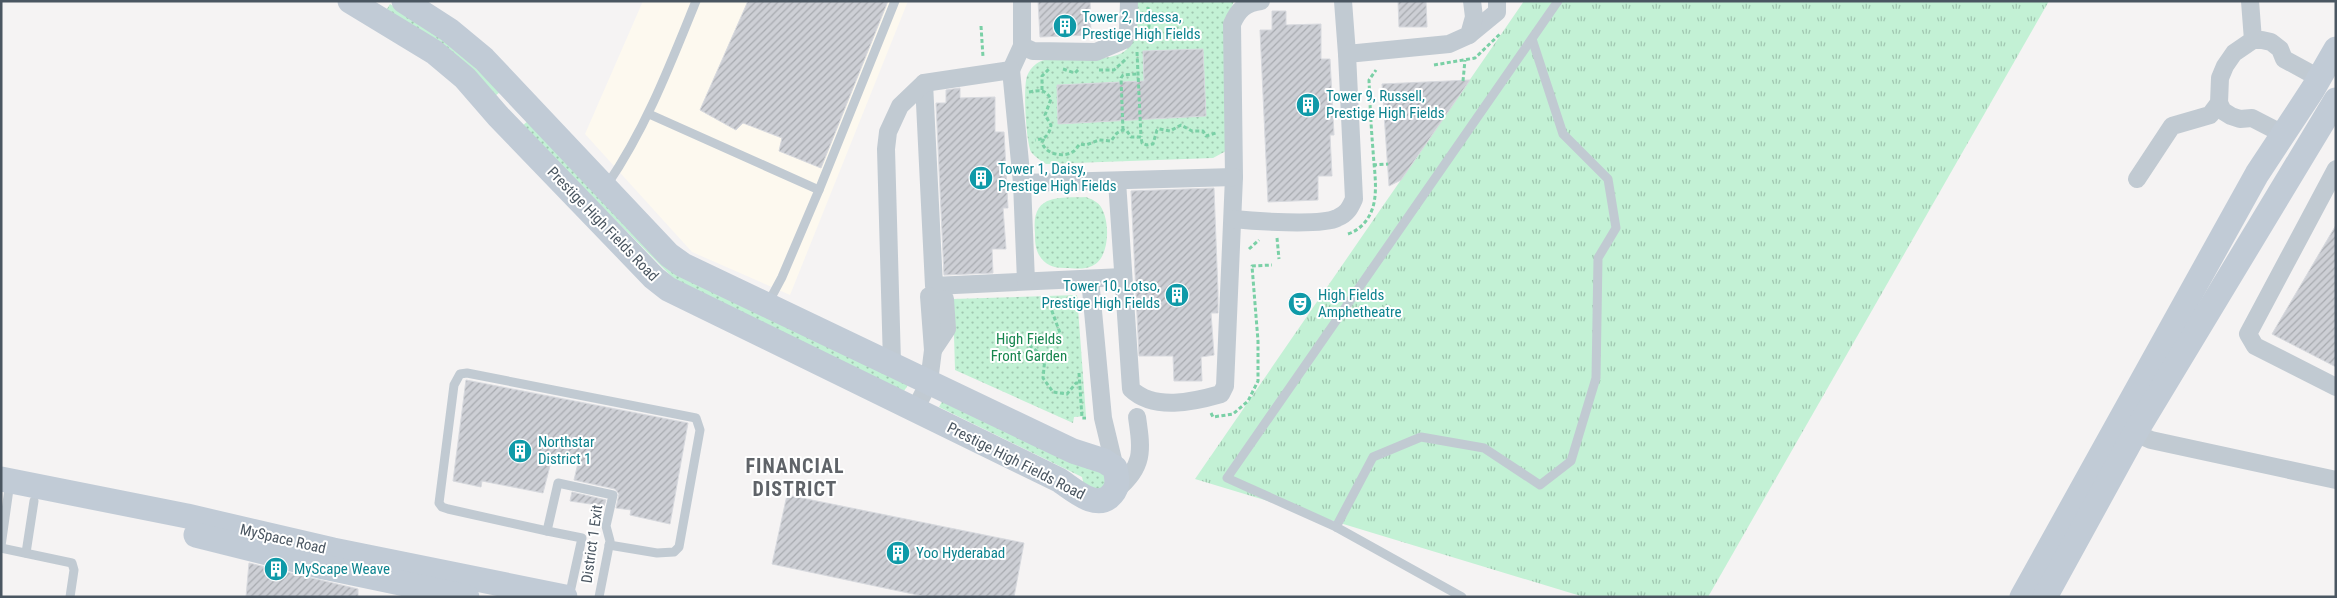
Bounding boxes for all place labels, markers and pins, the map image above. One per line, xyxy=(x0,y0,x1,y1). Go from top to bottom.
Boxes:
place label: Tower 2, Irdessa, Prestige High Fields xyxy=(1082,8,1201,43)
building icon: Tower 2, Irdessa, Prestige High Fields xyxy=(1052,13,1078,39)
place label: Tower 9, Russell, Prestige High Fields xyxy=(1326,87,1445,122)
building icon: Tower 9, Russell, Prestige High Fields xyxy=(1295,92,1321,118)
place label: Tower 1, Daisy, Prestige High Fields xyxy=(998,160,1117,195)
building icon: Tower 1, Daisy, Prestige High Fields xyxy=(968,165,994,191)
place label: Tower 10, Lotso, Prestige High Fields xyxy=(1041,277,1160,312)
building icon: Tower 10, Lotso, Prestige High Fields xyxy=(1164,282,1190,308)
place label: High Fields Amphetheatre xyxy=(1318,286,1401,321)
theatre icon: High Fields Amphetheatre xyxy=(1287,291,1313,317)
place label: Northstar District 1 xyxy=(538,433,595,468)
building icon: Northstar District 1 xyxy=(507,438,533,464)
building icon: Yoo Hyderabad xyxy=(885,540,911,566)
place label: Yoo Hyderabad xyxy=(916,544,1005,562)
building icon: MyScape Weave xyxy=(263,556,289,582)
place label: MyScape Weave xyxy=(294,560,390,578)

